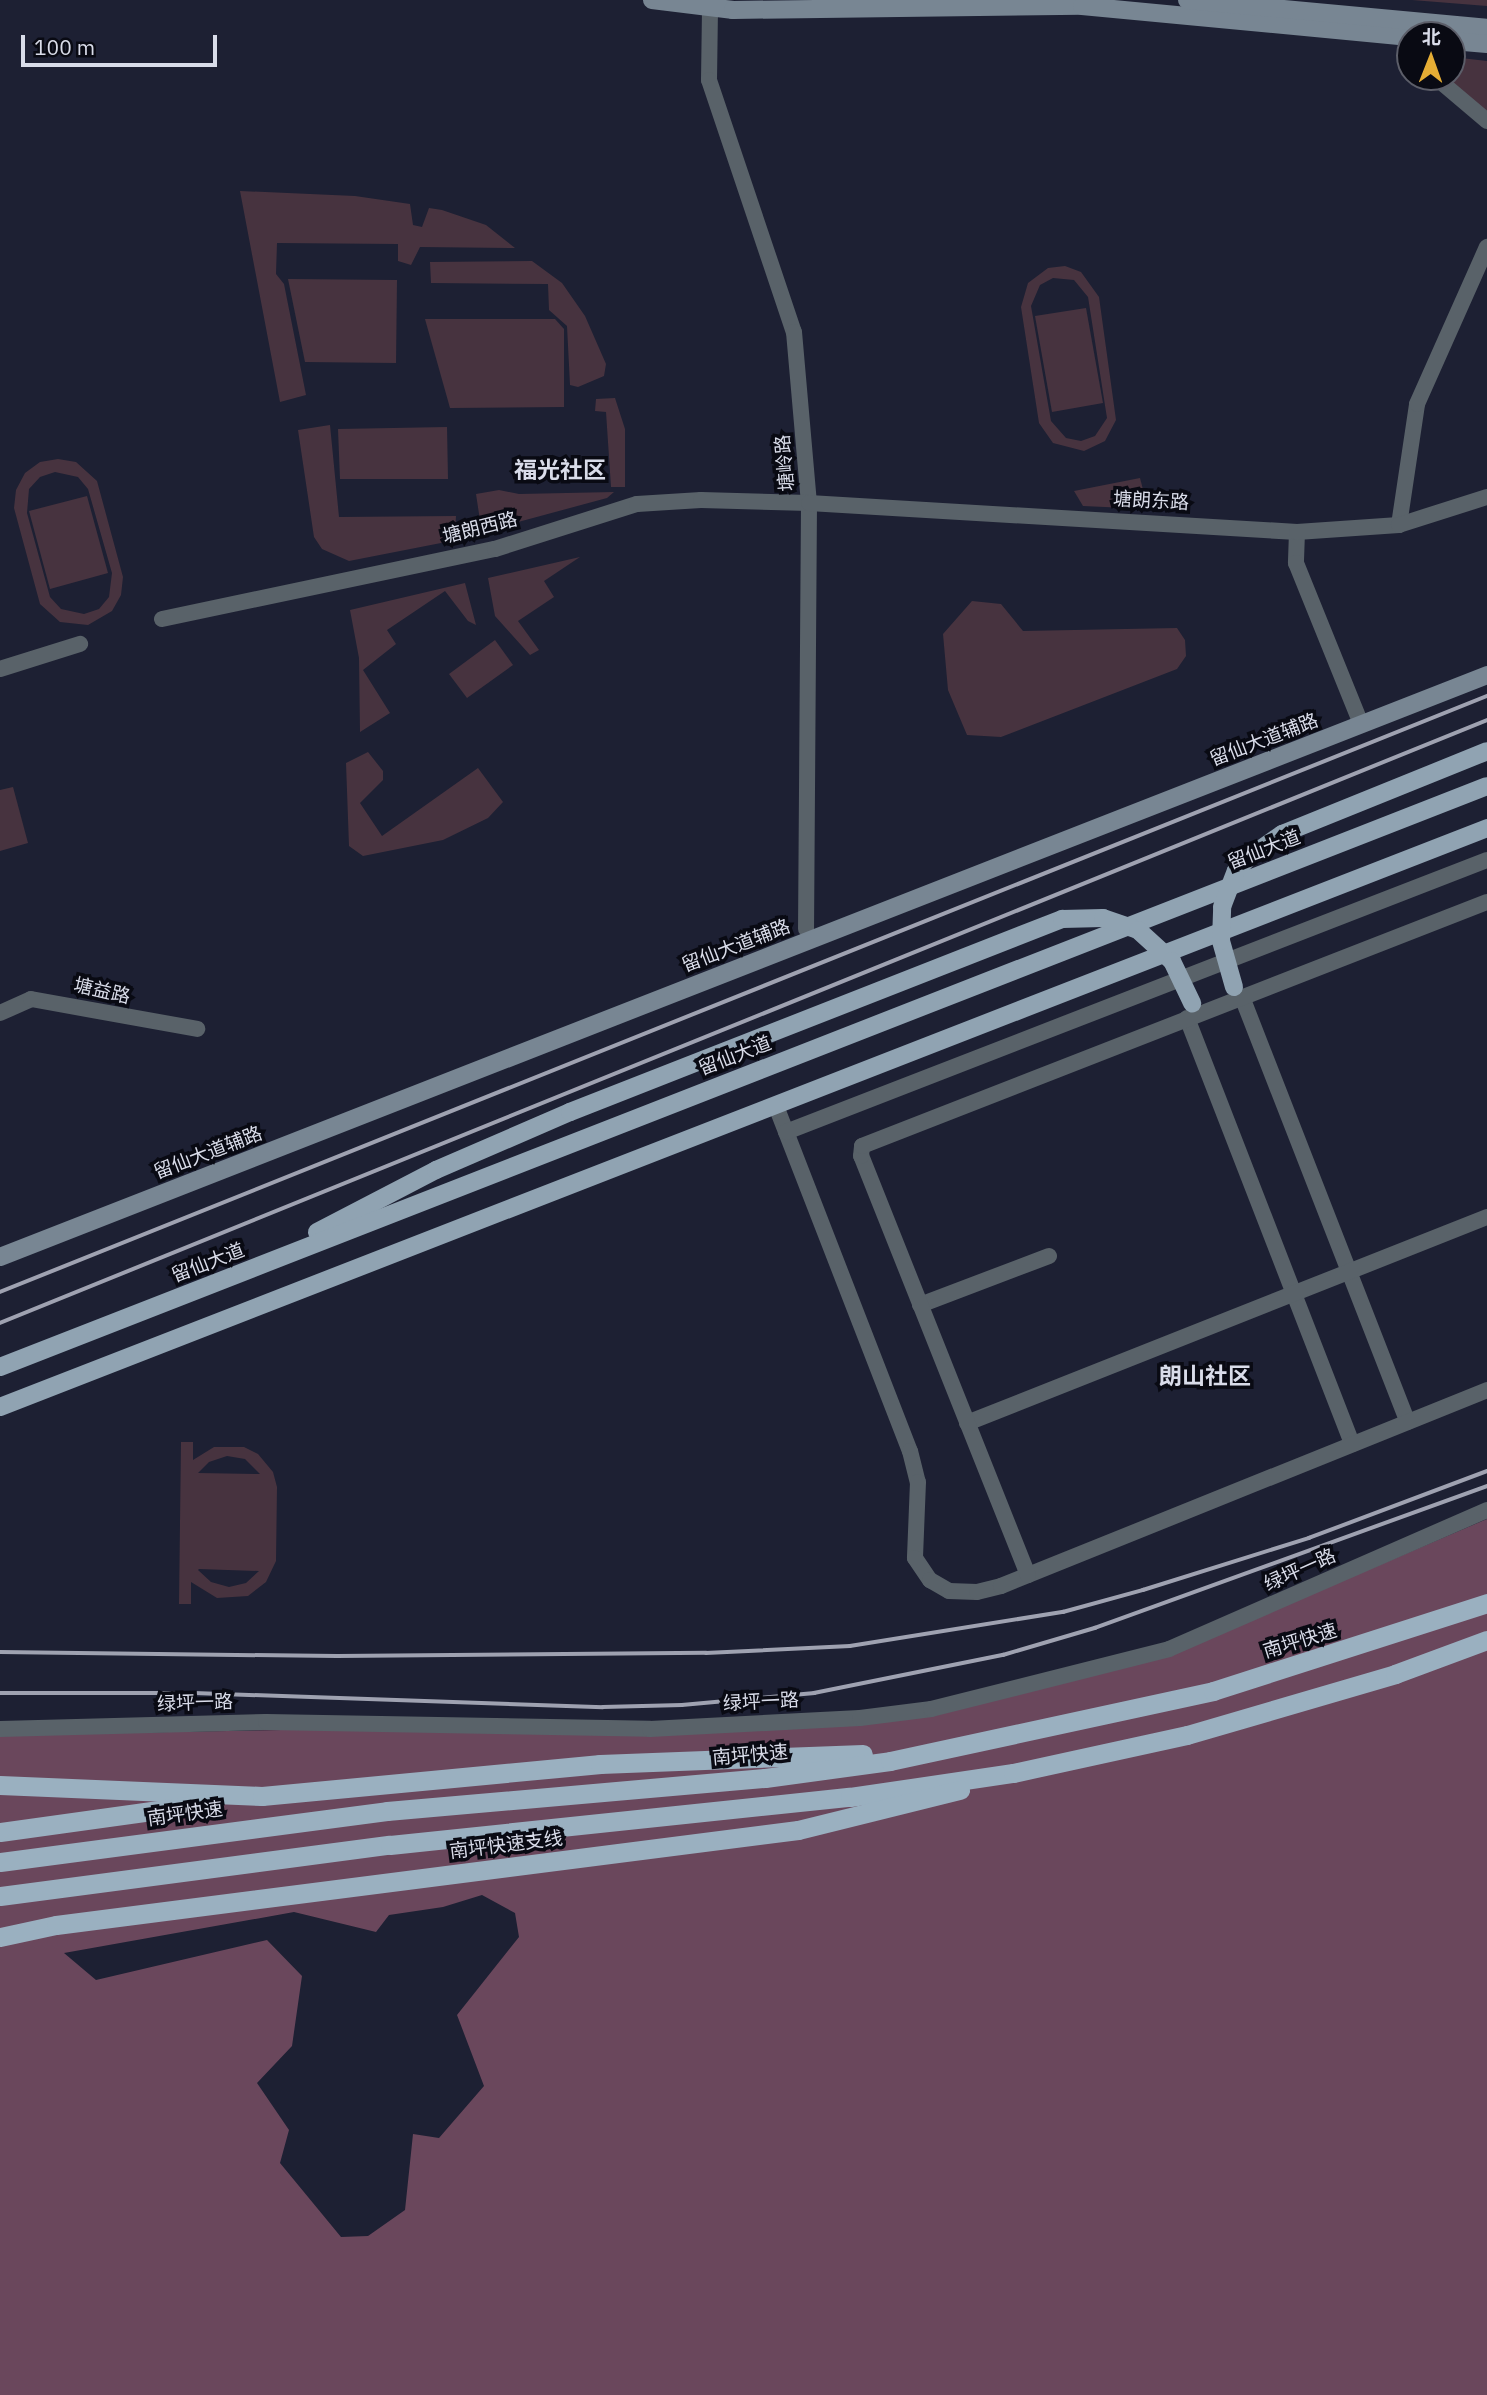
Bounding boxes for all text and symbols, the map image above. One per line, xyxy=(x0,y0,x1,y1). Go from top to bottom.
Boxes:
scale bar xyxy=(24,21,220,65)
north arrow xyxy=(1396,21,1466,91)
text: 北 xyxy=(1422,25,1441,49)
text: 100 m xyxy=(34,33,95,61)
street label: 塘岭路 xyxy=(771,434,799,492)
district label: 福光社区 xyxy=(514,455,606,483)
street label: 塘朗东路 xyxy=(1112,488,1190,514)
street label: 塘朗西路 xyxy=(440,508,520,548)
street label: 留仙大道辅路 xyxy=(1207,709,1321,771)
street label: 留仙大道 xyxy=(1224,826,1304,874)
street label: 留仙大道辅路 xyxy=(679,915,793,977)
street label: 塘益路 xyxy=(72,973,132,1009)
street label: 留仙大道 xyxy=(695,1032,775,1080)
street label: 留仙大道辅路 xyxy=(151,1122,265,1184)
street label: 留仙大道 xyxy=(168,1239,248,1287)
district label: 朗山社区 xyxy=(1159,1361,1251,1389)
street label: 绿坪一路 xyxy=(1261,1544,1339,1596)
street label: 南坪快速 xyxy=(1260,1619,1340,1663)
street label: 绿坪一路 xyxy=(722,1689,800,1715)
street label: 绿坪一路 xyxy=(157,1690,233,1716)
street label: 南坪快速 xyxy=(711,1740,789,1770)
street label: 南坪快速 xyxy=(146,1797,224,1831)
street label: 南坪快速支线 xyxy=(448,1827,564,1863)

